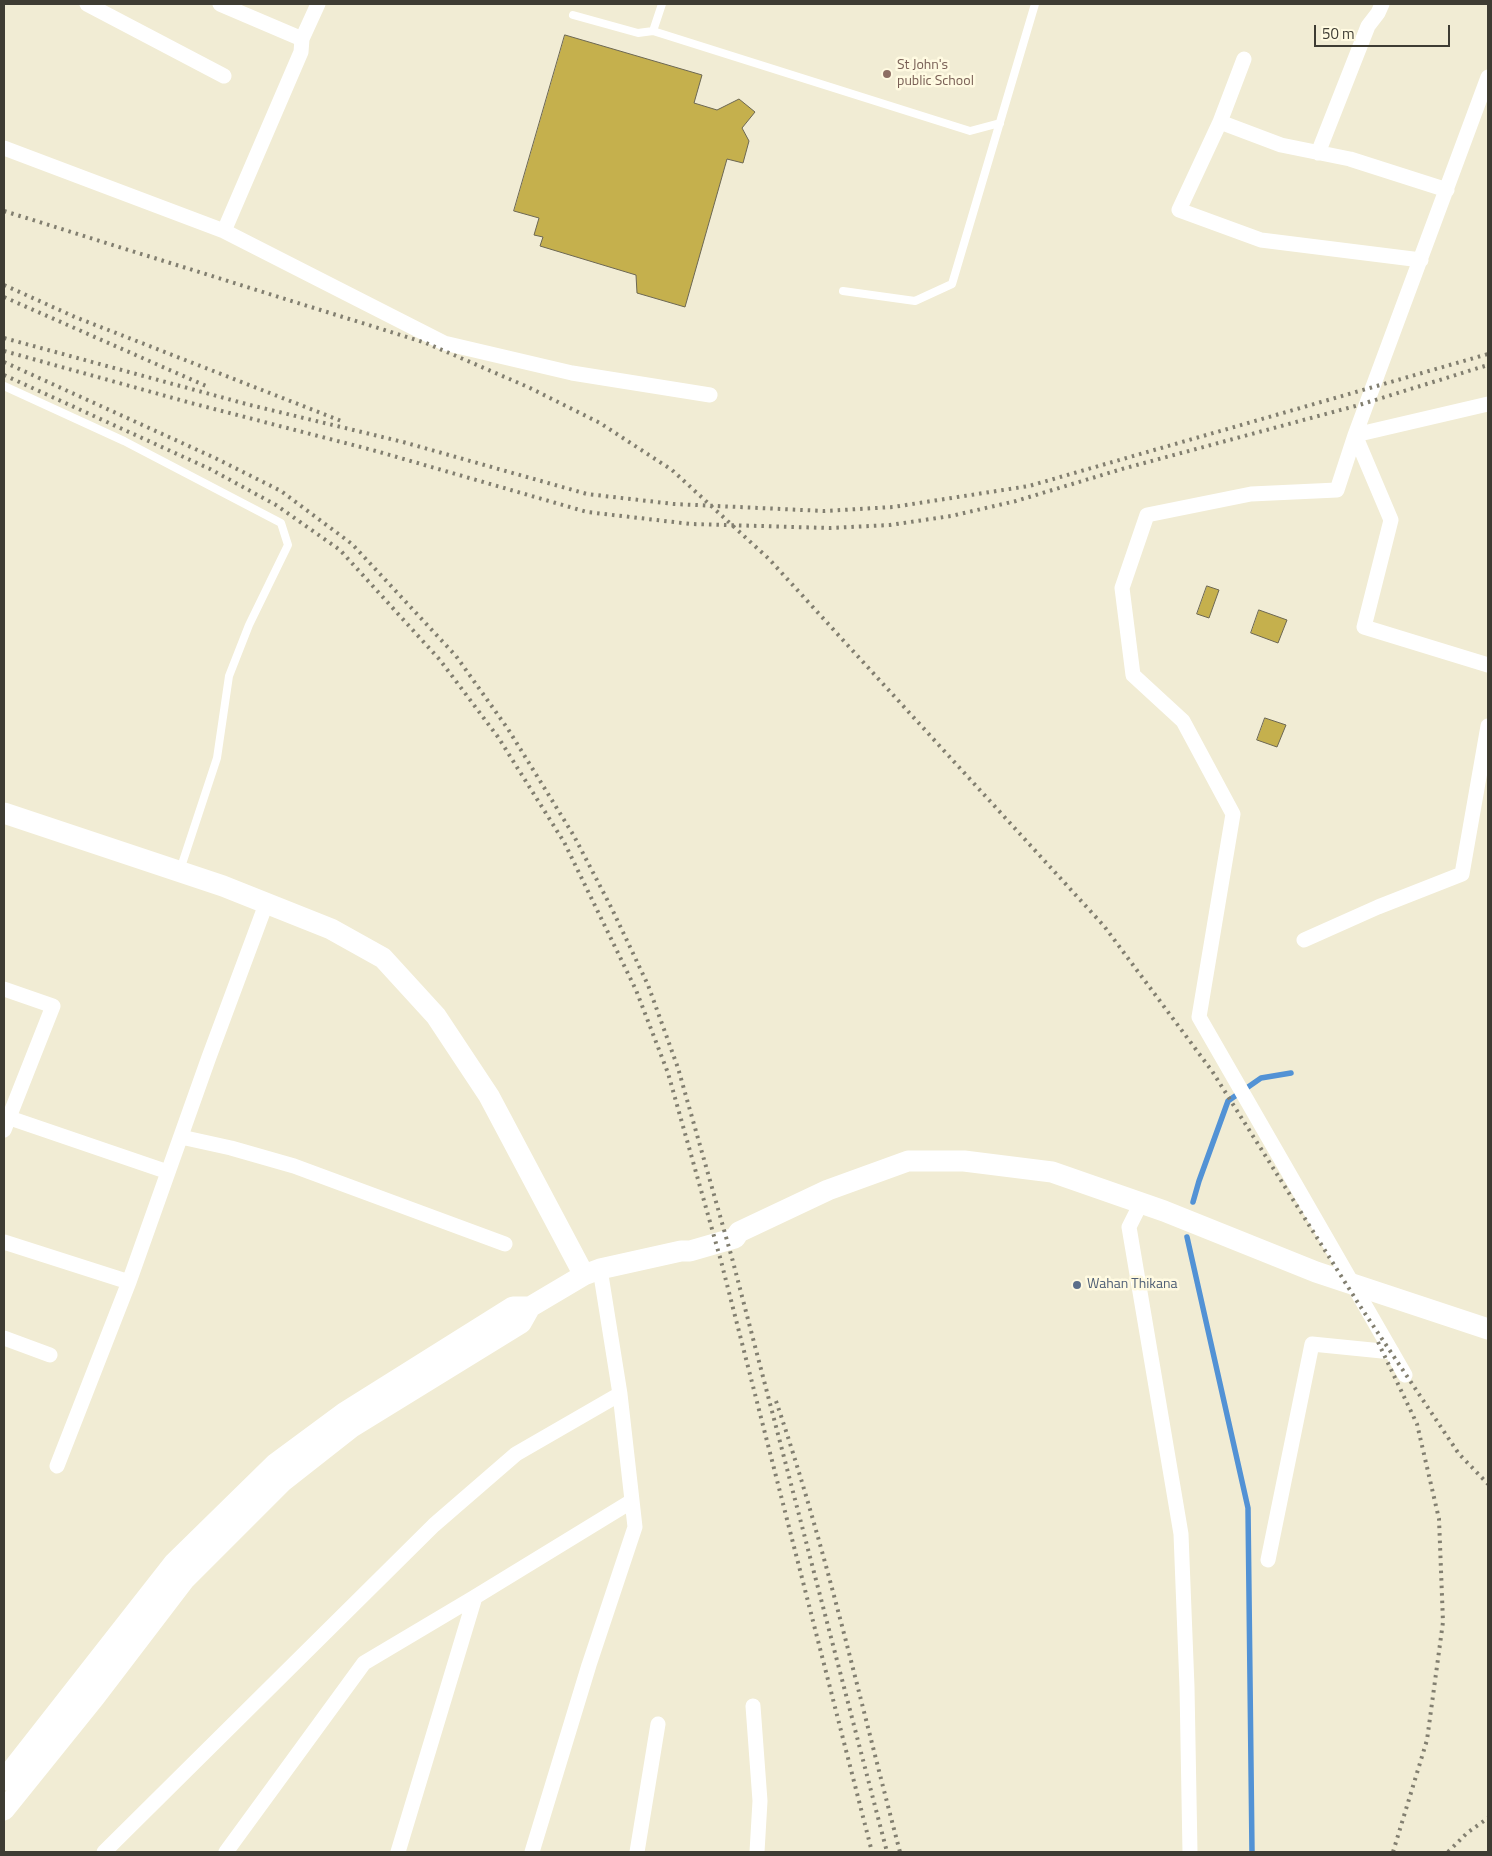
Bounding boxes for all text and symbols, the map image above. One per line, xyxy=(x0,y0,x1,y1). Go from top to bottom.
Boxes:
scale bar xyxy=(1317,15,1453,47)
text: 50 m xyxy=(1322,22,1355,45)
place label: St John's public School xyxy=(897,58,974,90)
marker: St John's public School xyxy=(881,68,893,80)
place label: Wahan Thikana xyxy=(1087,1277,1177,1293)
marker: Wahan Thikana xyxy=(1071,1279,1083,1291)

